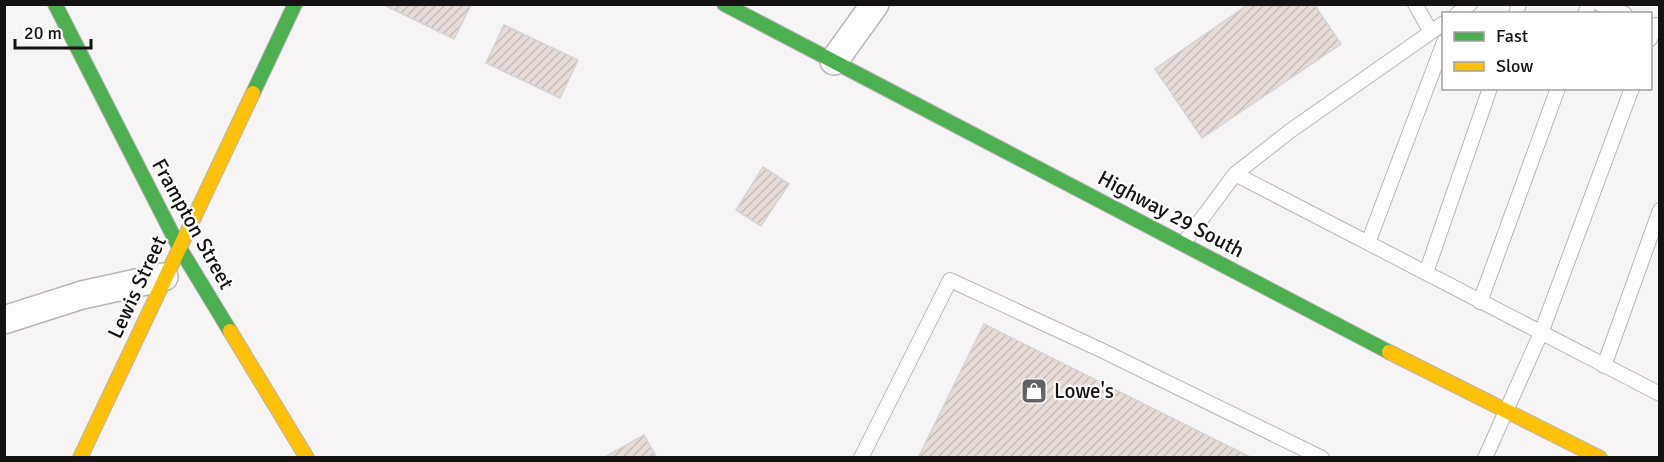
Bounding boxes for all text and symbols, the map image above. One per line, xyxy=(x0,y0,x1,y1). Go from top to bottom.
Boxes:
scale bar xyxy=(15,12,92,50)
legend xyxy=(1442,12,1652,90)
text: 20 m xyxy=(24,22,62,44)
text: Fast xyxy=(1496,25,1528,47)
text: Slow xyxy=(1496,55,1533,77)
street label: Frampton Street xyxy=(146,154,240,294)
street label: Highway 29 South xyxy=(1093,164,1249,264)
street label: Lewis Street xyxy=(102,232,172,342)
shop icon: Lowe's xyxy=(1019,376,1049,406)
place label: Lowe's xyxy=(1054,378,1114,404)

